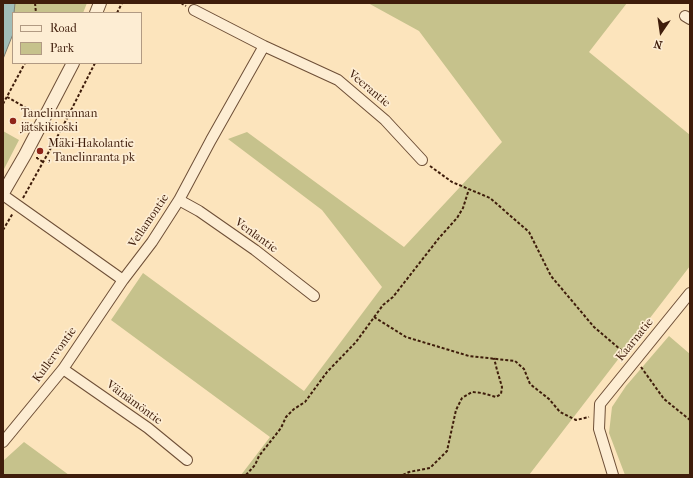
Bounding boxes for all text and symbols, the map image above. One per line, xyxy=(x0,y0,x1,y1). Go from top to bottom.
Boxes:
legend xyxy=(12,12,142,64)
north arrow xyxy=(641,12,681,52)
text: Road xyxy=(50,21,77,35)
text: N xyxy=(653,37,664,51)
text: Park xyxy=(50,41,74,55)
street label: Veerantie xyxy=(345,67,393,111)
place label: Tanelinrannan jätskikioski xyxy=(21,107,97,135)
marker: Tanelinrannan jätskikioski xyxy=(8,116,18,126)
place label: Mäki-Hakolantie , Tanelinranta pk xyxy=(48,137,135,165)
marker: Mäki-Hakolantie , Tanelinranta pk xyxy=(35,146,45,156)
street label: Vellamontie xyxy=(126,191,172,251)
street label: Venlantie xyxy=(232,216,280,256)
street label: Kaarnatie xyxy=(613,316,657,364)
street label: Kullervontie xyxy=(30,324,80,386)
street label: Väinämöntie xyxy=(103,378,165,428)

